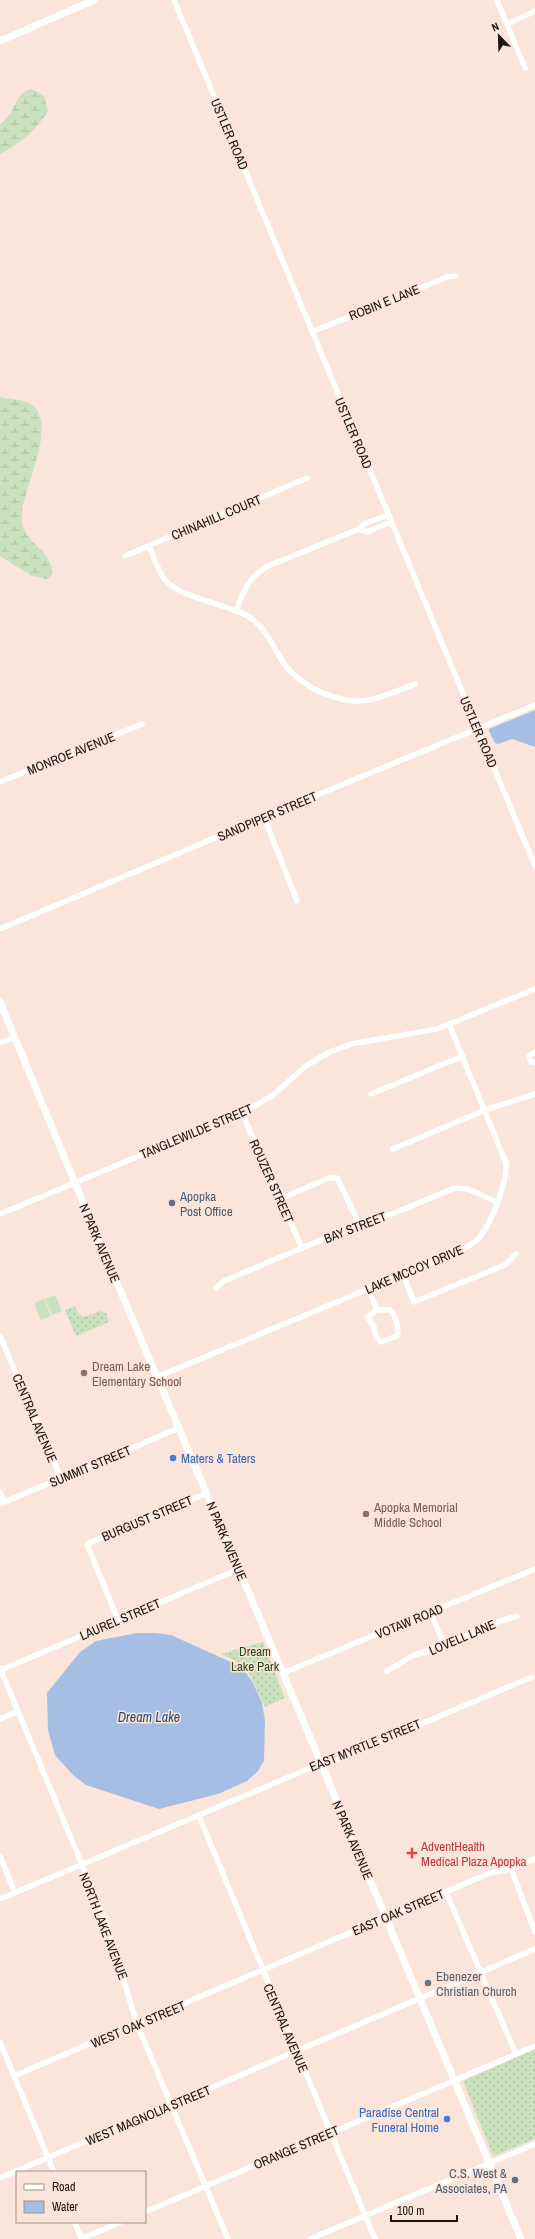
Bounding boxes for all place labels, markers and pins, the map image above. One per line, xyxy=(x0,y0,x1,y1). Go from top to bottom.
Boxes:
place label: Apopka Post Office xyxy=(179,1188,233,1220)
marker: Apopka Post Office xyxy=(167,1198,177,1208)
place label: Dream Lake Elementary School xyxy=(92,1358,181,1390)
marker: Dream Lake Elementary School xyxy=(79,1368,89,1378)
place label: Maters & Taters xyxy=(181,1450,256,1467)
marker: Maters & Taters xyxy=(168,1453,178,1463)
place label: Apopka Memorial Middle School xyxy=(373,1499,458,1531)
marker: Apopka Memorial Middle School xyxy=(361,1509,371,1519)
place label: AdventHealth Medical Plaza Apopka xyxy=(420,1838,527,1870)
marker: AdventHealth Medical Plaza Apopka xyxy=(406,1847,418,1859)
place label: Ebenezer Christian Church xyxy=(436,1968,517,2000)
marker: Ebenezer Christian Church xyxy=(423,1978,433,1988)
place label: Paradise Central Funeral Home xyxy=(359,2104,439,2136)
marker: Paradise Central Funeral Home xyxy=(442,2114,452,2124)
place label: C.S. West & Associates, PA xyxy=(434,2165,508,2197)
marker: C.S. West & Associates, PA xyxy=(510,2175,520,2185)

